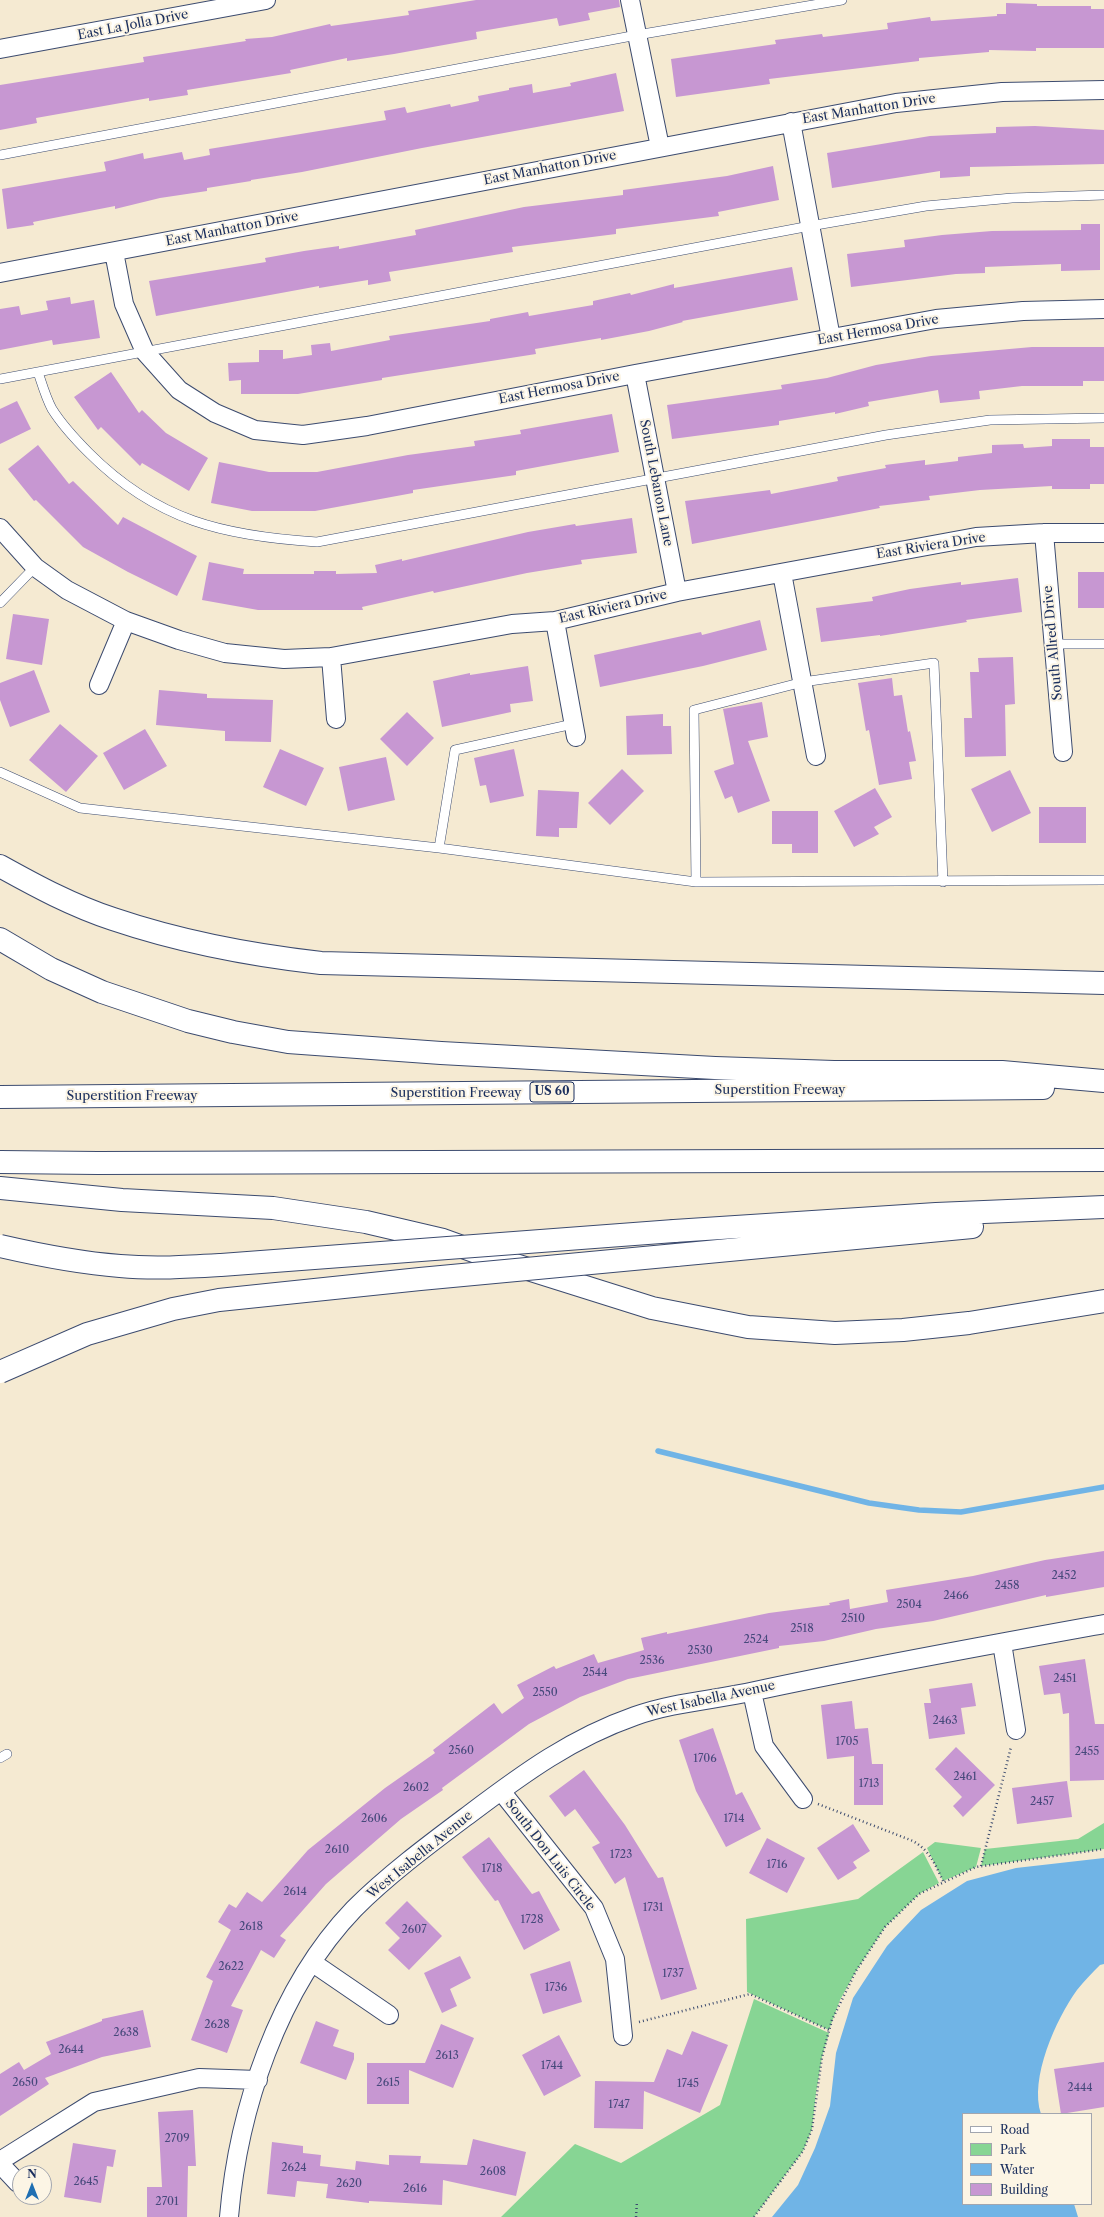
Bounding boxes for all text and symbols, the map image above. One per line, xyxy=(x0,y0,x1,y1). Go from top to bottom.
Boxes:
street label: East La Jolla Drive xyxy=(76,7,190,43)
street label: East Manhatton Drive xyxy=(801,91,937,127)
street label: East Manhatton Drive xyxy=(482,147,618,189)
street label: East Manhatton Drive xyxy=(164,208,300,250)
street label: East Hermosa Drive xyxy=(816,312,940,348)
street label: East Hermosa Drive xyxy=(497,369,621,407)
street label: South Lebanon Lane xyxy=(636,418,676,548)
street label: East Riviera Drive xyxy=(875,530,987,562)
street label: South Allred Drive xyxy=(1040,585,1066,701)
street label: East Riviera Drive xyxy=(557,587,669,627)
road number: US 60 xyxy=(530,1082,574,1102)
street label: Superstition Freeway xyxy=(714,1082,846,1098)
street label: Superstition Freeway xyxy=(390,1085,522,1101)
street label: Superstition Freeway xyxy=(66,1088,198,1104)
house number: 2452 xyxy=(1052,1569,1076,1583)
house number: 2458 xyxy=(994,1579,1020,1593)
house number: 2466 xyxy=(943,1589,969,1603)
house number: 2504 xyxy=(896,1598,922,1612)
house number: 2510 xyxy=(841,1612,865,1626)
house number: 2518 xyxy=(790,1622,814,1636)
house number: 2524 xyxy=(744,1633,768,1647)
house number: 2530 xyxy=(687,1644,713,1658)
house number: 2536 xyxy=(640,1654,664,1668)
house number: 2544 xyxy=(582,1666,608,1680)
house number: 2451 xyxy=(1053,1672,1077,1686)
street label: West Isabella Avenue xyxy=(645,1678,777,1720)
house number: 2550 xyxy=(532,1686,558,1700)
house number: 2463 xyxy=(932,1714,958,1728)
house number: 1705 xyxy=(836,1735,858,1749)
house number: 2560 xyxy=(448,1744,474,1758)
house number: 2455 xyxy=(1075,1745,1099,1759)
house number: 1706 xyxy=(693,1752,717,1766)
house number: 2461 xyxy=(953,1770,977,1784)
house number: 1713 xyxy=(859,1777,879,1791)
house number: 2602 xyxy=(403,1781,429,1795)
house number: 2457 xyxy=(1030,1795,1054,1809)
street label: South Don Luis Circle xyxy=(502,1796,598,1914)
street label: West Isabella Avenue xyxy=(364,1808,476,1902)
house number: 2606 xyxy=(361,1812,387,1826)
house number: 1714 xyxy=(723,1812,745,1826)
house number: 2610 xyxy=(325,1843,349,1857)
house number: 1723 xyxy=(610,1848,632,1862)
house number: 1716 xyxy=(766,1858,788,1872)
house number: 1718 xyxy=(481,1862,503,1876)
house number: 2614 xyxy=(283,1885,307,1899)
house number: 1731 xyxy=(643,1901,663,1915)
house number: 1728 xyxy=(521,1913,543,1927)
house number: 2618 xyxy=(239,1920,263,1934)
house number: 2607 xyxy=(401,1923,427,1937)
house number: 2622 xyxy=(218,1960,244,1974)
house number: 1737 xyxy=(662,1967,684,1981)
house number: 1736 xyxy=(545,1981,567,1995)
house number: 2628 xyxy=(204,2018,230,2032)
house number: 2638 xyxy=(113,2026,139,2040)
house number: 2644 xyxy=(58,2043,84,2057)
house number: 2613 xyxy=(435,2049,459,2063)
house number: 1744 xyxy=(541,2059,563,2073)
house number: 2650 xyxy=(12,2076,38,2090)
house number: 2615 xyxy=(376,2076,400,2090)
house number: 1745 xyxy=(677,2077,699,2091)
house number: 2444 xyxy=(1067,2081,1093,2095)
house number: 1747 xyxy=(608,2098,630,2112)
legend xyxy=(962,2113,1092,2205)
text: Road xyxy=(1000,2122,1030,2137)
house number: 2709 xyxy=(164,2132,190,2146)
text: Park xyxy=(1000,2142,1026,2157)
house number: 2624 xyxy=(281,2161,307,2175)
text: Water xyxy=(1000,2162,1034,2177)
north arrow xyxy=(12,2165,52,2205)
house number: 2608 xyxy=(480,2165,506,2179)
text: N xyxy=(27,2167,37,2181)
house number: 2645 xyxy=(73,2175,99,2189)
house number: 2620 xyxy=(336,2177,362,2191)
house number: 2616 xyxy=(403,2182,427,2196)
text: Building xyxy=(1000,2182,1048,2197)
house number: 2701 xyxy=(155,2195,179,2209)

